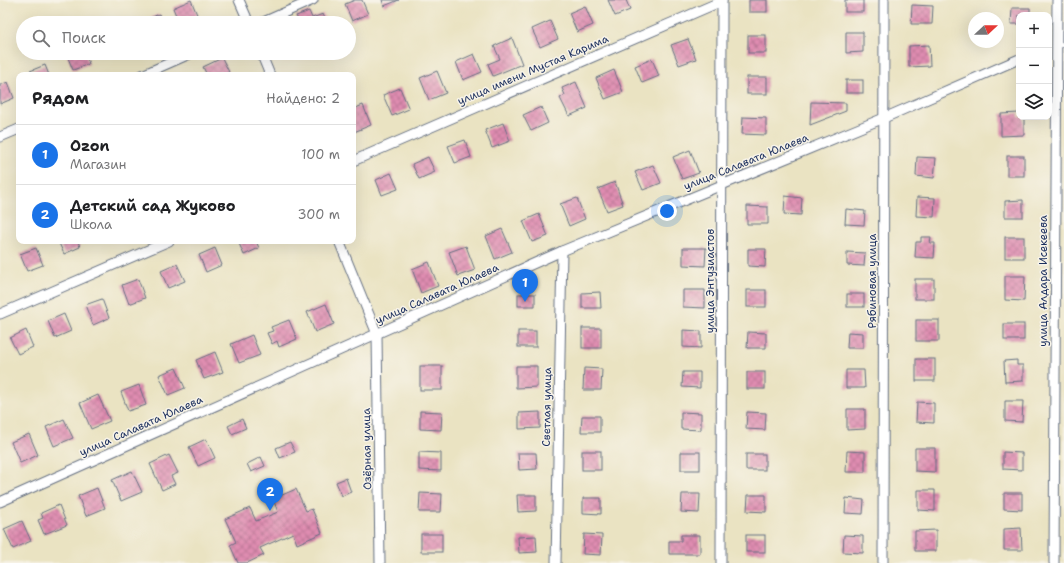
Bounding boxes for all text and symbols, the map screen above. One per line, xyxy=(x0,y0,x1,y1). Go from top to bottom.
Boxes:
north arrow xyxy=(968,12,1004,48)
map controls xyxy=(1016,12,1052,120)
button: + xyxy=(1016,12,1052,48)
search box xyxy=(16,16,356,60)
icon: search xyxy=(30,27,52,49)
text: Поиск xyxy=(62,28,106,48)
street label: улица имени Мустая Карима xyxy=(455,31,611,109)
button: − xyxy=(1016,48,1052,84)
button: layers xyxy=(1016,84,1052,120)
text: Рядом xyxy=(32,87,89,109)
text: Найдено: 2 xyxy=(266,90,340,107)
street label: улица Салавата Юлаева xyxy=(681,130,811,194)
text: Ozon xyxy=(70,136,110,156)
text: 1 xyxy=(42,146,48,163)
text: 100 m xyxy=(301,146,340,163)
text: Магазин xyxy=(70,156,126,173)
text: Детский сад Жуково xyxy=(70,196,236,216)
your location xyxy=(657,201,677,221)
text: 2 xyxy=(40,206,50,223)
text: 300 m xyxy=(297,206,340,223)
street label: улица Алдара Исекеева xyxy=(1036,215,1051,347)
text: Школа xyxy=(70,216,112,233)
street label: улица Энтузиастов xyxy=(703,229,718,333)
street label: Рябиновая улица xyxy=(865,233,880,328)
street label: улица Салавата Юлаева xyxy=(373,260,501,328)
pin: 1 xyxy=(512,269,538,302)
street label: Светлая улица xyxy=(539,367,555,447)
street label: улица Салавата Юлаева xyxy=(77,392,205,460)
street label: Озёрная улица xyxy=(359,408,375,490)
pin: 2 xyxy=(257,478,283,511)

